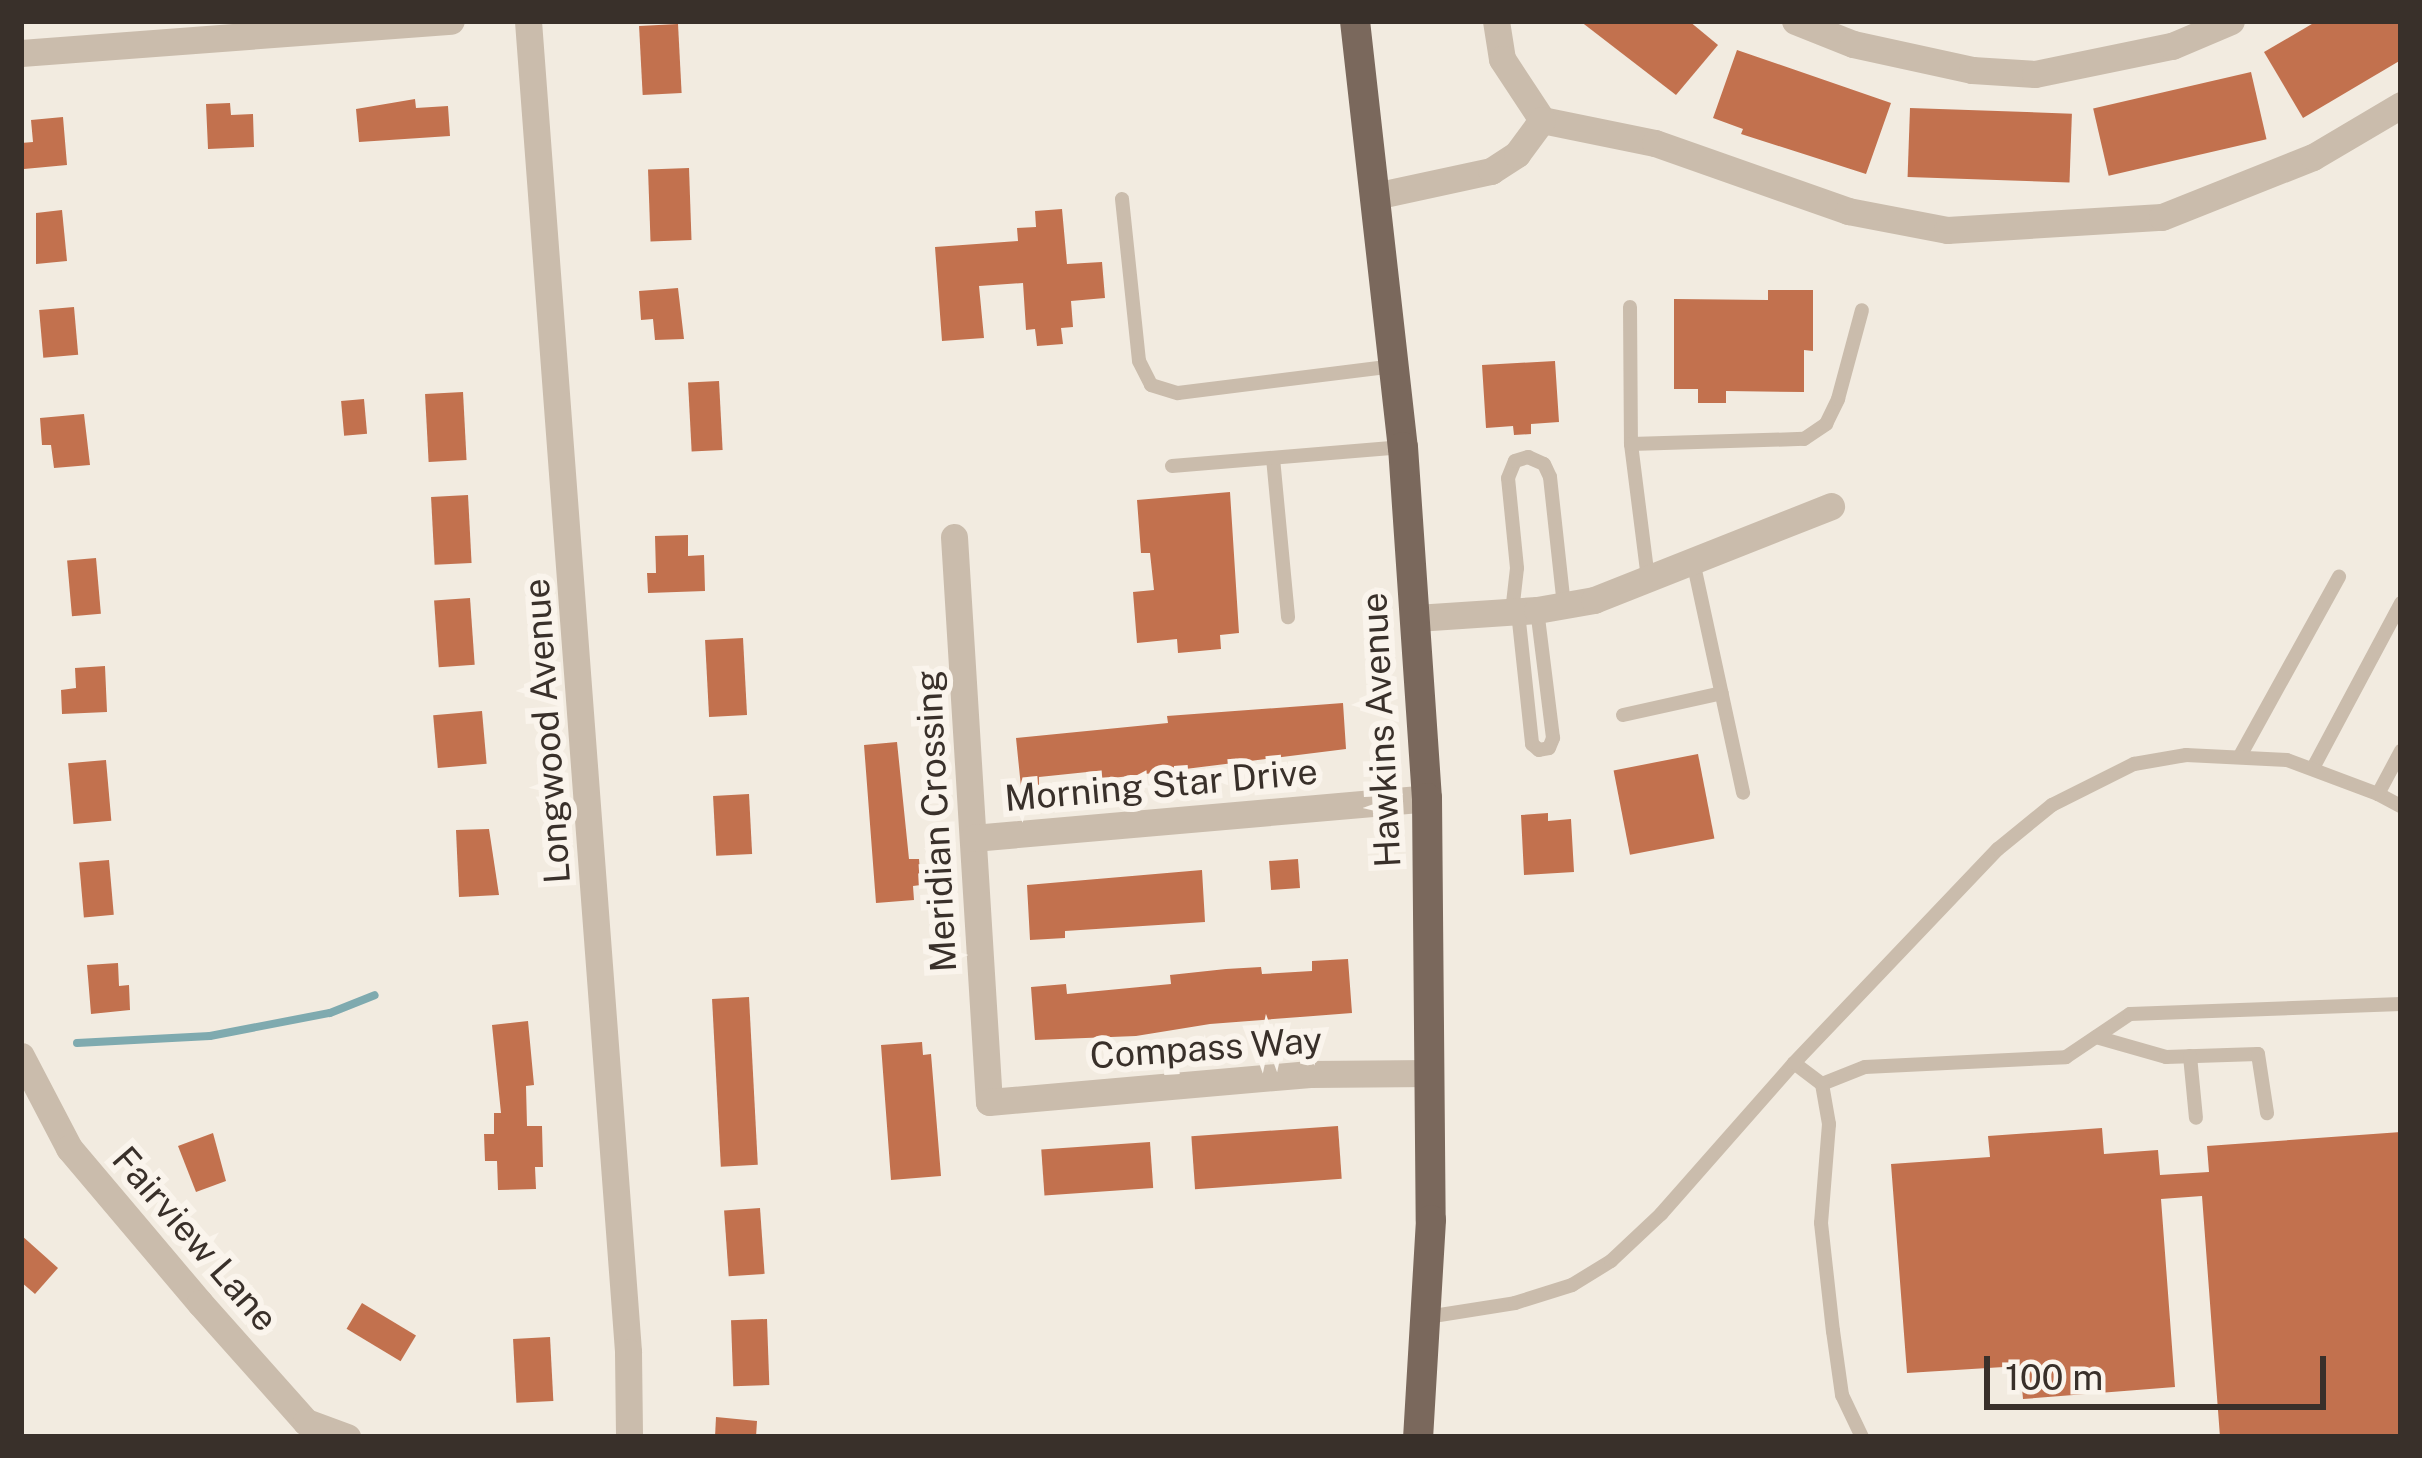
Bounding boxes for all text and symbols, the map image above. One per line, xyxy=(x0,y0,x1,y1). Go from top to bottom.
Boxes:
street label: Longwood Avenue xyxy=(515,577,579,885)
street label: Hawkins Avenue xyxy=(1352,591,1410,869)
street label: Meridian Crossing xyxy=(907,669,965,973)
street label: Morning Star Drive xyxy=(1003,750,1319,820)
street label: Compass Way xyxy=(1088,1018,1324,1078)
street label: Fairview Lane xyxy=(103,1138,287,1340)
scale bar xyxy=(1990,1332,2332,1406)
text: 100 m xyxy=(2005,1356,2103,1398)

